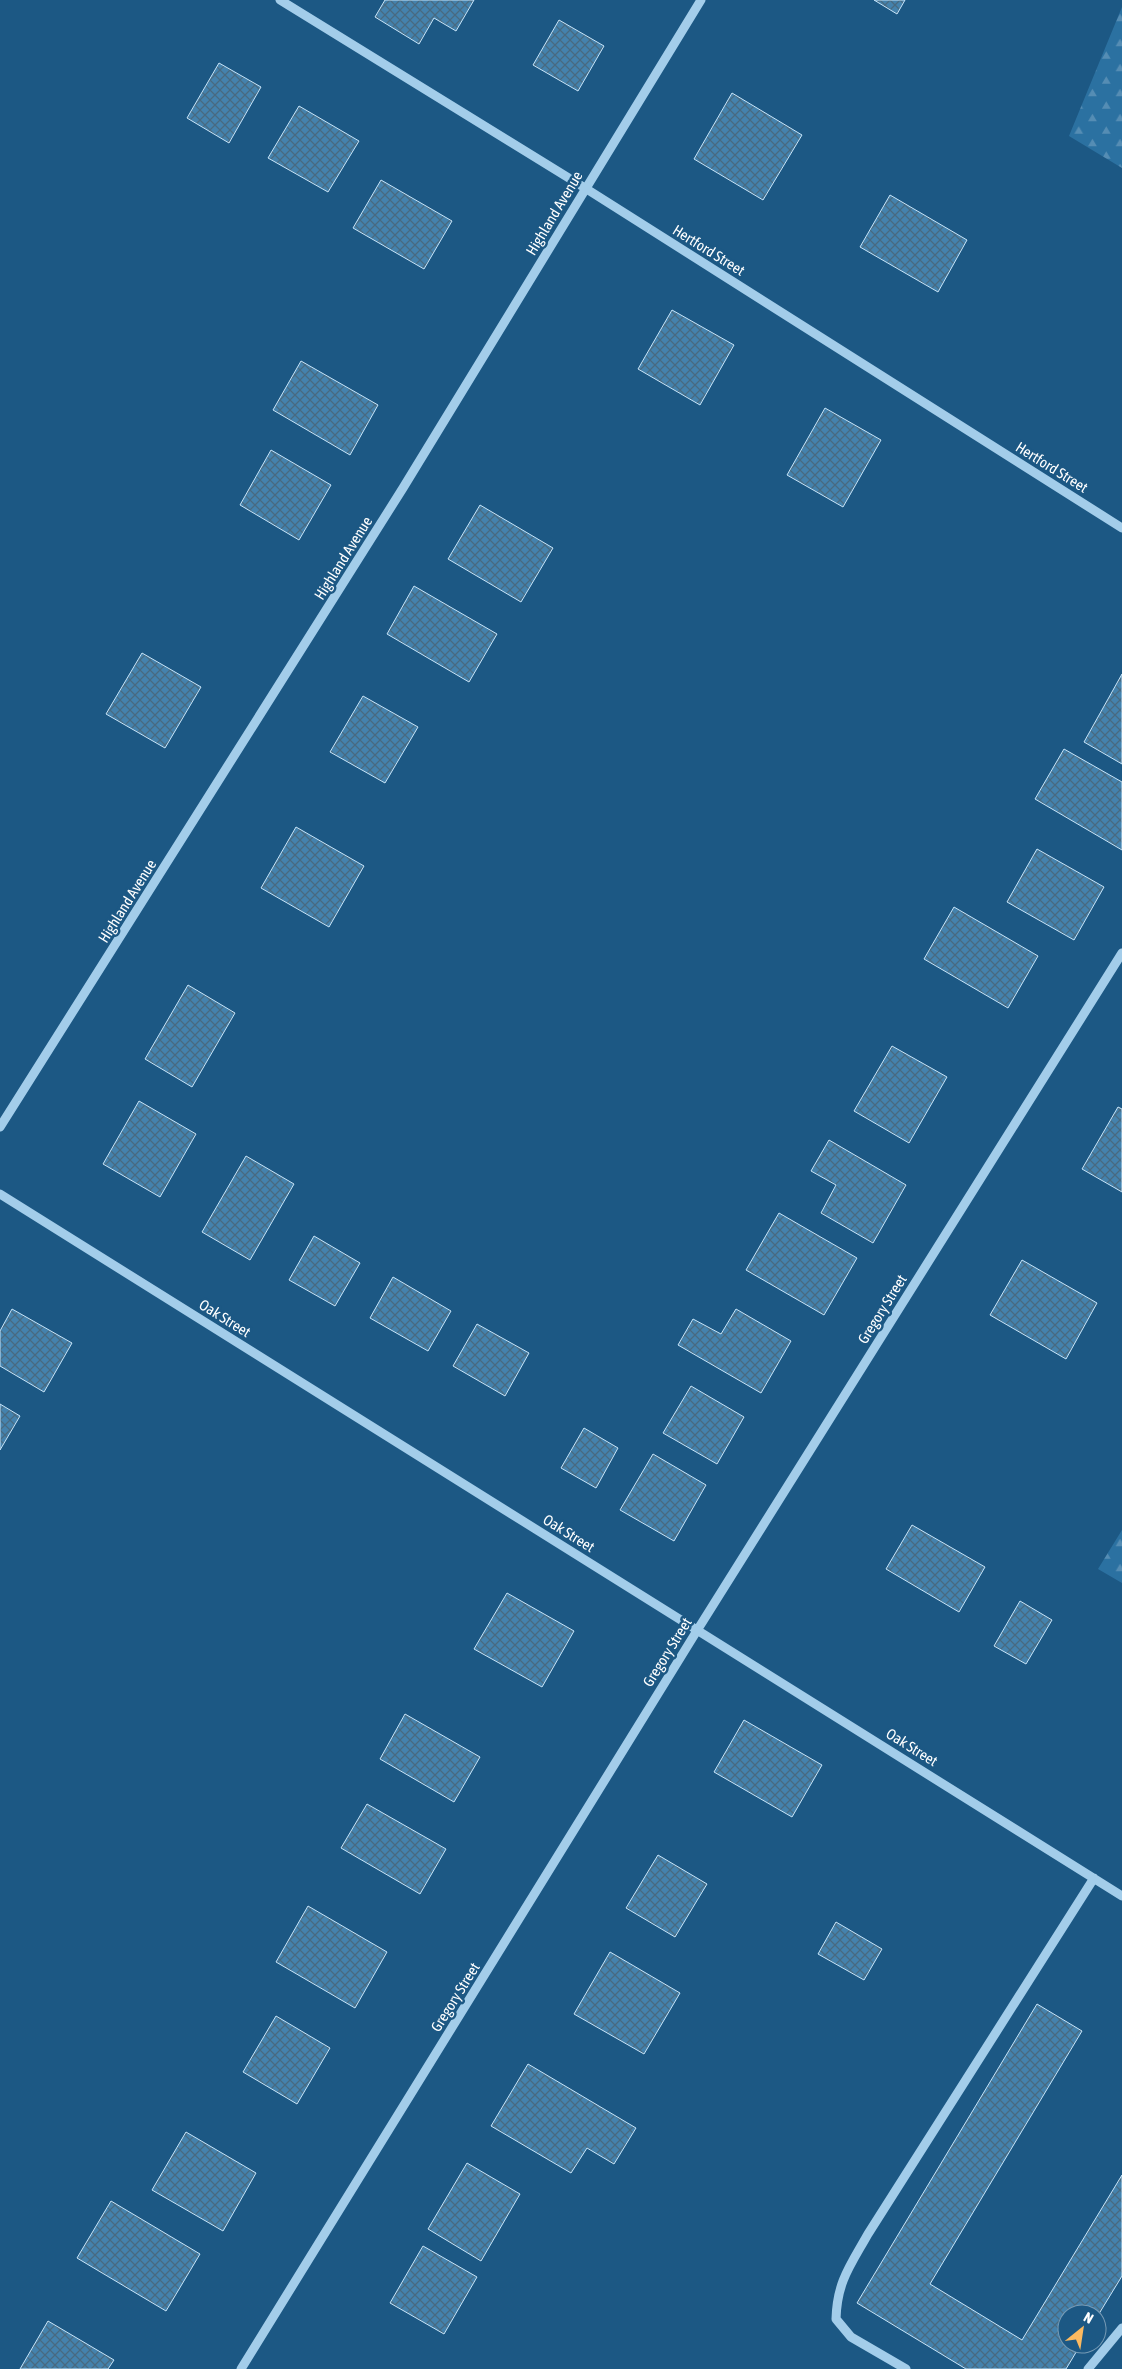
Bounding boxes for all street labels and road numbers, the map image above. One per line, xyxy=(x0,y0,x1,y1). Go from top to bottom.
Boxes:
street label: Highland Avenue xyxy=(522,168,586,258)
street label: Hertford Street xyxy=(670,221,748,279)
street label: Hertford Street xyxy=(1013,438,1091,496)
street label: Highland Avenue xyxy=(311,513,375,603)
street label: Highland Avenue xyxy=(95,856,159,946)
street label: Gregory Street xyxy=(854,1271,910,1347)
street label: Oak Street xyxy=(196,1296,254,1340)
street label: Oak Street xyxy=(540,1511,598,1555)
street label: Gregory Street xyxy=(639,1614,695,1690)
street label: Oak Street xyxy=(883,1725,941,1769)
street label: Gregory Street xyxy=(427,1959,483,2035)

